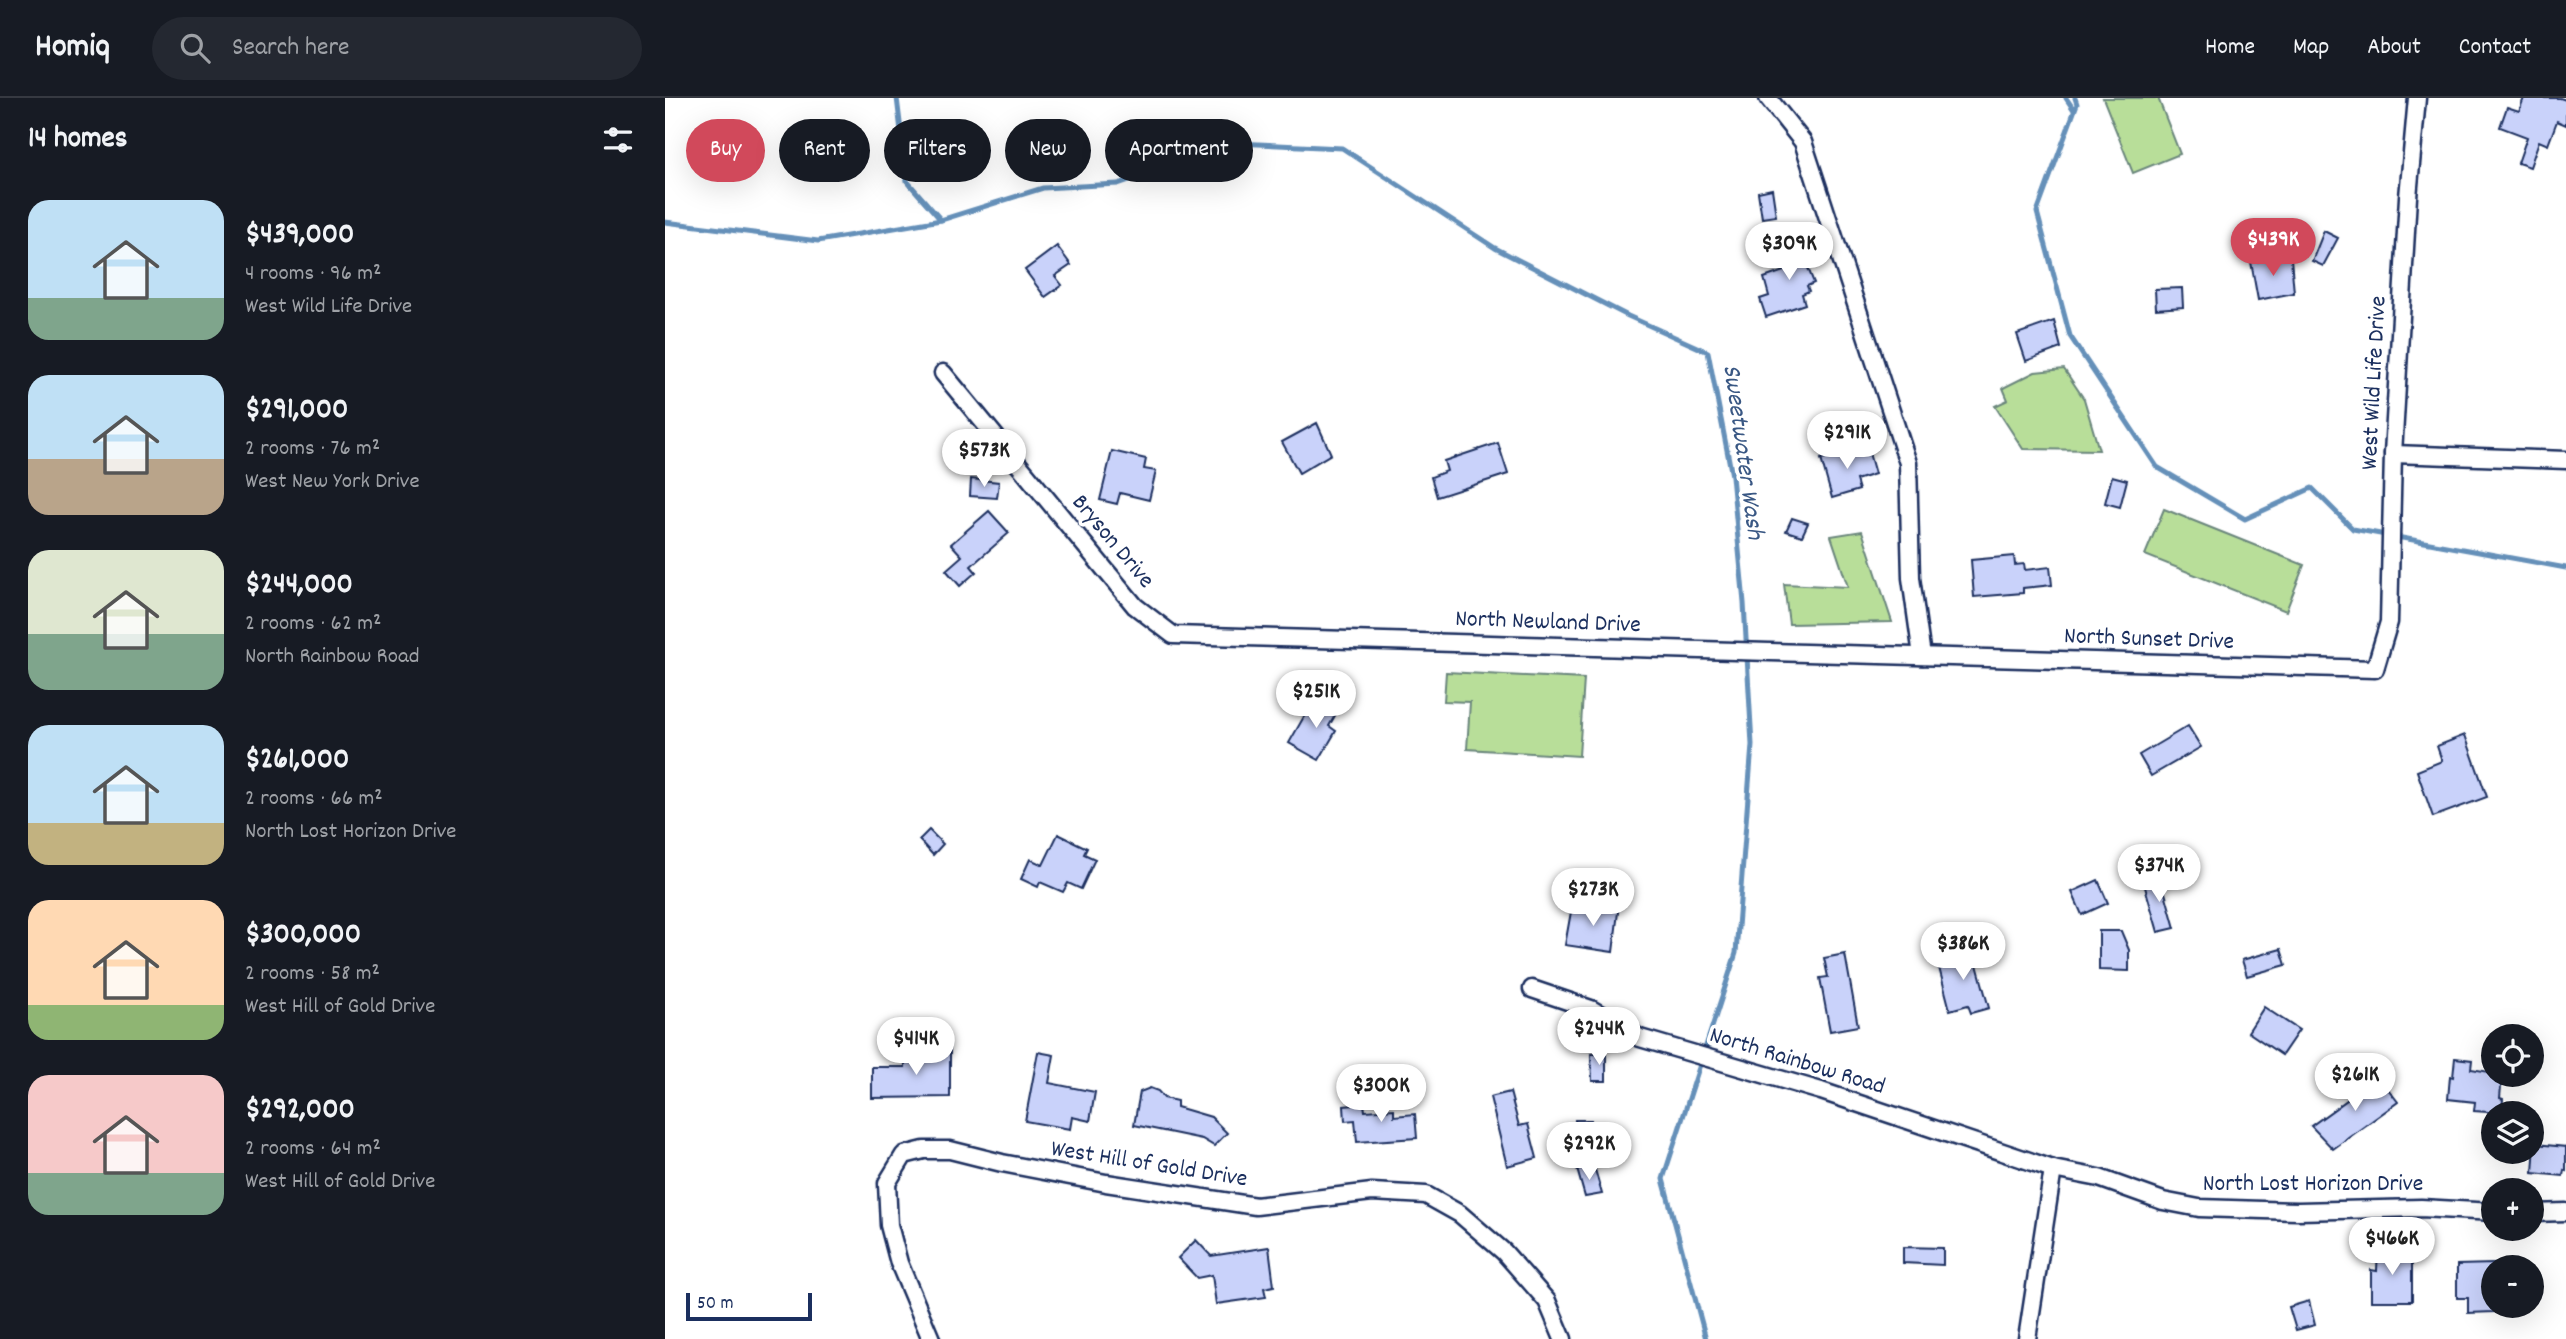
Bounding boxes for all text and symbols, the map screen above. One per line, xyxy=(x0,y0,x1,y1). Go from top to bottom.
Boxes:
search box xyxy=(152,17,642,80)
text: Homiq xyxy=(35,25,110,72)
icon: search xyxy=(176,29,214,67)
text: Search here xyxy=(232,30,349,67)
text: Home xyxy=(2205,31,2255,65)
text: Map xyxy=(2293,31,2329,65)
text: About xyxy=(2367,31,2421,65)
text: Contact xyxy=(2459,31,2531,65)
text: 14 homes xyxy=(28,119,127,162)
chip: Buy xyxy=(686,119,765,182)
chip: Rent xyxy=(779,119,870,182)
chip: Filters xyxy=(884,119,991,182)
chip: New xyxy=(1005,119,1091,182)
chip: Apartment xyxy=(1105,119,1253,182)
icon: filters xyxy=(599,121,637,159)
text: $439,000 xyxy=(245,215,354,258)
pin: $439K xyxy=(2224,218,2322,278)
pin: $309K xyxy=(1740,222,1838,282)
text: $439K xyxy=(2247,224,2299,257)
icon: home xyxy=(84,228,168,312)
text: $309K xyxy=(1761,228,1817,261)
text: 4 rooms · 96 m² xyxy=(245,258,381,291)
text: West Wild Life Drive xyxy=(245,291,412,324)
street label: West Wild Life Drive xyxy=(2353,295,2397,471)
water label: Sweetwater Wash xyxy=(1711,362,1773,543)
text: $291,000 xyxy=(245,390,348,433)
icon: home xyxy=(84,403,168,487)
pin: $291K xyxy=(1798,412,1896,471)
text: $291K xyxy=(1823,417,1871,450)
pin: $573K xyxy=(935,430,1033,489)
text: 2 rooms · 76 m² xyxy=(245,433,380,466)
text: $573K xyxy=(958,435,1010,468)
text: West New York Drive xyxy=(245,466,420,499)
street label: Bryson Drive xyxy=(1062,488,1162,596)
text: $244,000 xyxy=(245,565,353,608)
icon: home xyxy=(84,578,168,662)
street label: North Newland Drive xyxy=(1455,603,1641,643)
text: 2 rooms · 62 m² xyxy=(245,608,381,641)
street label: North Sunset Drive xyxy=(2063,620,2235,660)
text: North Rainbow Road xyxy=(245,641,420,674)
pin: $251K xyxy=(1267,670,1365,730)
text: $251K xyxy=(1292,676,1340,709)
text: $261,000 xyxy=(245,740,349,783)
icon: home xyxy=(84,753,168,837)
text: 2 rooms · 66 m² xyxy=(245,783,383,816)
text: North Lost Horizon Drive xyxy=(245,816,456,849)
pin: $374K xyxy=(2110,844,2208,904)
text: $374K xyxy=(2134,850,2184,883)
pin: $273K xyxy=(1544,868,1642,928)
text: $273K xyxy=(1567,874,1619,907)
text: $300,000 xyxy=(245,915,361,958)
pin: $386K xyxy=(1914,922,2012,982)
icon: home xyxy=(84,928,168,1012)
text: $386K xyxy=(1937,928,1990,961)
text: 2 rooms · 58 m² xyxy=(245,958,380,991)
text: West Hill of Gold Drive xyxy=(245,991,435,1024)
pin: $244K xyxy=(1550,1007,1648,1067)
text: $244K xyxy=(1573,1013,1625,1046)
pin: $414K xyxy=(867,1018,965,1077)
street label: North Rainbow Road xyxy=(1705,1019,1889,1105)
text: $414K xyxy=(893,1023,939,1056)
map controls xyxy=(2481,1024,2544,1318)
button: locate xyxy=(2481,1024,2544,1087)
pin: $261K xyxy=(2306,1054,2404,1113)
text: $261K xyxy=(2331,1059,2379,1092)
pin: $300K xyxy=(1332,1065,1430,1124)
text: $300K xyxy=(1352,1070,1410,1103)
text: $292,000 xyxy=(245,1090,355,1133)
button: layers xyxy=(2481,1101,2544,1164)
icon: home xyxy=(84,1103,168,1187)
pin: $292K xyxy=(1540,1122,1638,1182)
text: $292K xyxy=(1563,1128,1615,1161)
text: 2 rooms · 64 m² xyxy=(245,1133,381,1166)
street label: West Hill of Gold Drive xyxy=(1048,1133,1250,1197)
text: West Hill of Gold Drive xyxy=(245,1166,435,1199)
street label: North Lost Horizon Drive xyxy=(2203,1168,2423,1202)
button: + xyxy=(2481,1178,2544,1241)
pin: $466K xyxy=(2343,1218,2441,1277)
text: $466K xyxy=(2365,1223,2419,1256)
button: − xyxy=(2481,1255,2544,1318)
scale bar xyxy=(686,1290,812,1322)
text: 50 m xyxy=(697,1291,734,1318)

